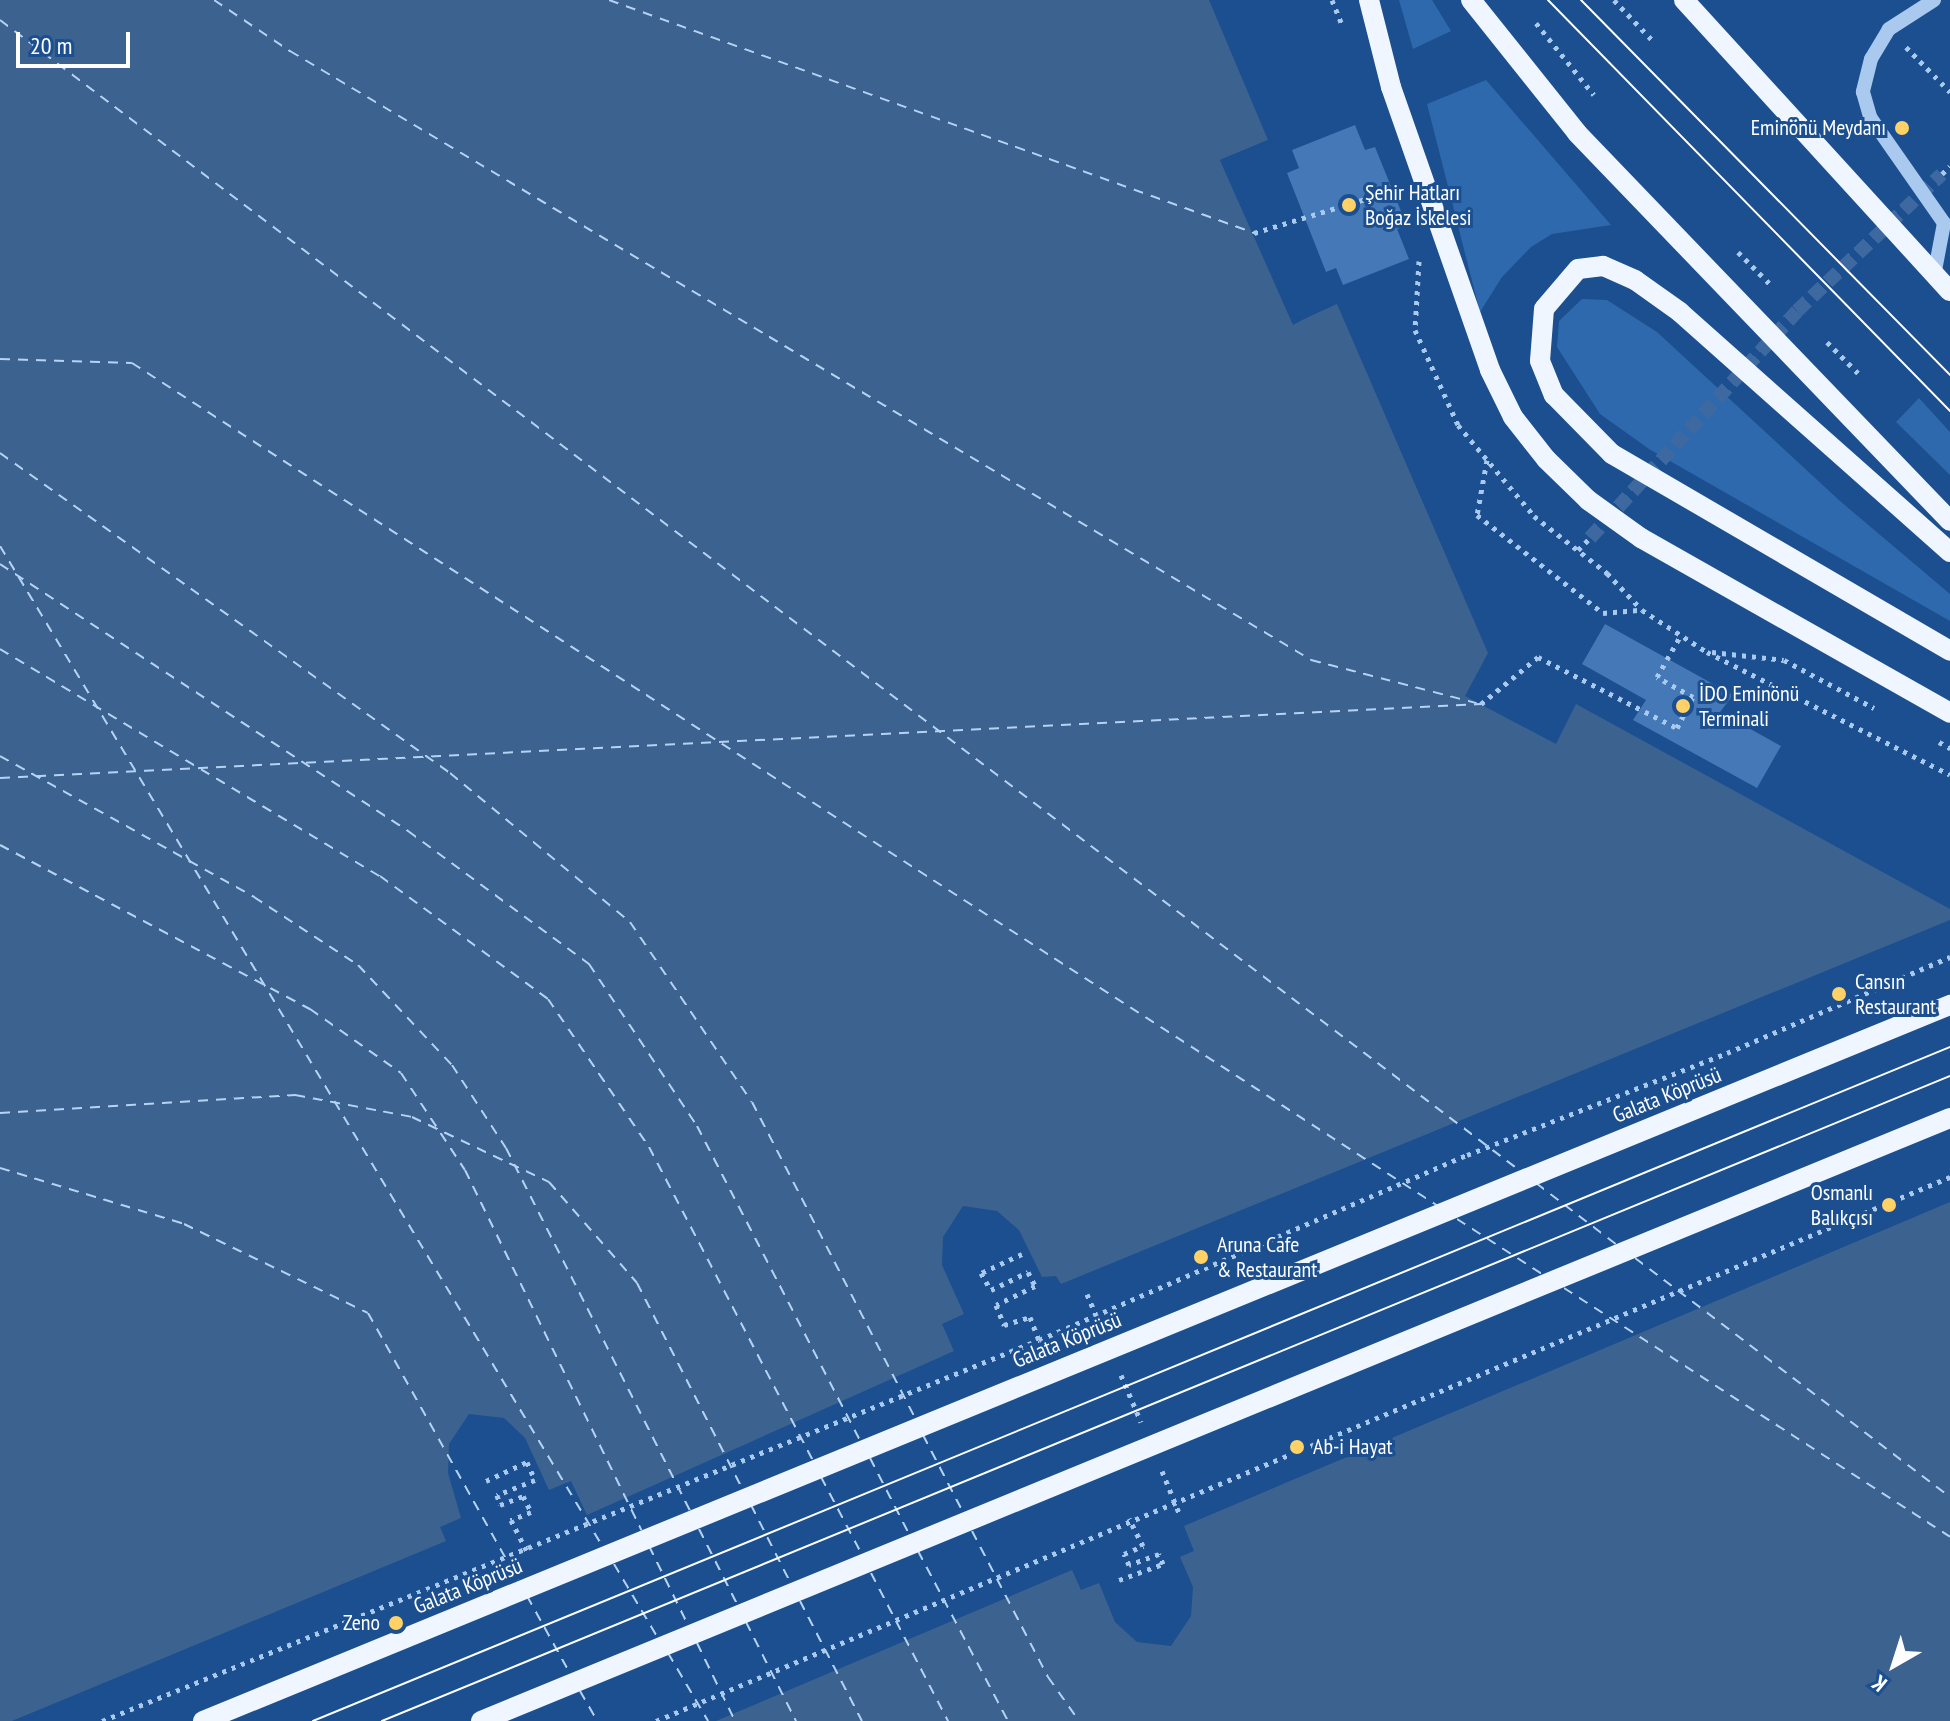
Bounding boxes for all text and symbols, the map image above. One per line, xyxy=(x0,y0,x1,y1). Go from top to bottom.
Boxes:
scale bar xyxy=(20,16,134,66)
text: 20 m xyxy=(30,30,72,61)
place label: Eminönü Meydanı xyxy=(1751,115,1886,141)
marker: Eminönü Meydanı xyxy=(1893,119,1911,137)
place label: Şehir Hatları Boğaz İskelesi xyxy=(1365,179,1472,230)
marker: Şehir Hatları Boğaz İskelesi xyxy=(1340,196,1358,214)
place label: İDO Eminönü Terminali xyxy=(1699,680,1799,732)
marker: İDO Eminönü Terminali xyxy=(1674,697,1692,715)
place label: Cansın Restaurant xyxy=(1855,968,1936,1020)
marker: Cansın Restaurant xyxy=(1830,985,1848,1003)
street label: Galata Köprüsü xyxy=(1609,1061,1725,1129)
place label: Osmanlı Balıkçısı xyxy=(1811,1179,1873,1230)
marker: Osmanlı Balıkçısı xyxy=(1880,1196,1898,1214)
place label: Aruna Cafe & Restaurant xyxy=(1217,1231,1317,1282)
marker: Aruna Cafe & Restaurant xyxy=(1192,1248,1210,1266)
street label: Galata Köprüsü xyxy=(1009,1306,1125,1374)
place label: Ab-i Hayat xyxy=(1313,1434,1393,1460)
marker: Ab-i Hayat xyxy=(1288,1438,1306,1456)
street label: Galata Köprüsü xyxy=(410,1552,526,1620)
place label: Zeno xyxy=(343,1610,380,1636)
marker: Zeno xyxy=(387,1614,405,1632)
north arrow xyxy=(1854,1625,1934,1705)
text: K xyxy=(1866,1669,1892,1698)

